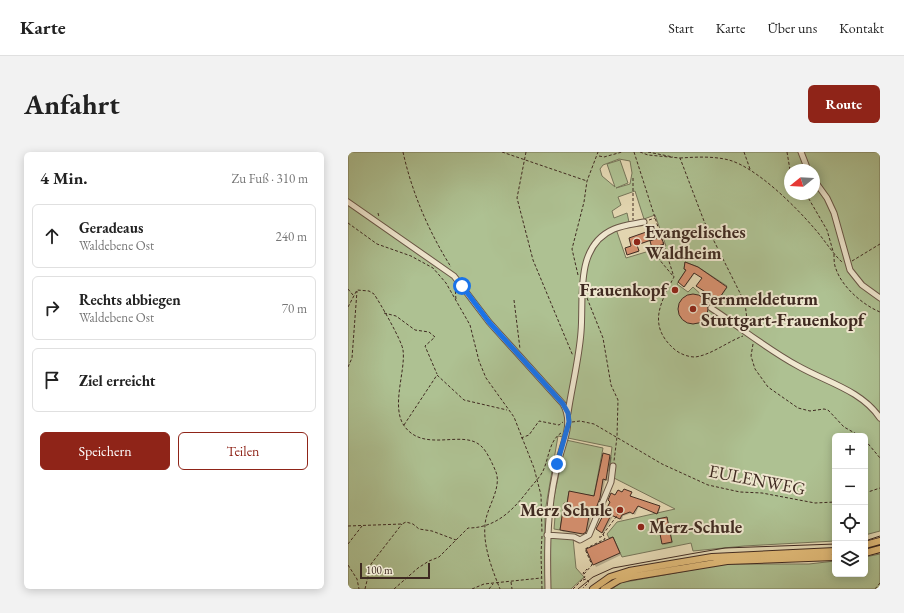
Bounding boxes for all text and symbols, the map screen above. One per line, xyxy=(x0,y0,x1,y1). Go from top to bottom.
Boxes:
text: Karte xyxy=(20,15,66,40)
text: Start xyxy=(668,19,694,37)
text: Karte xyxy=(716,19,745,37)
text: Über uns xyxy=(767,19,817,37)
text: Kontakt xyxy=(839,19,884,37)
button: Route xyxy=(808,85,880,123)
text: Anfahrt xyxy=(24,86,120,122)
north arrow xyxy=(784,164,820,200)
text: 4 Min. xyxy=(40,167,87,189)
text: Zu Fuß · 310 m xyxy=(231,170,308,187)
text: Geradeaus xyxy=(79,218,143,237)
place label: Evangelisches Waldheim xyxy=(645,220,746,264)
icon: ahead xyxy=(41,225,63,247)
text: 240 m xyxy=(276,228,307,245)
text: Waldebene Ost xyxy=(79,237,154,254)
marker: Evangelisches Waldheim xyxy=(632,237,642,247)
route start xyxy=(453,277,471,295)
place label: Frauenkopf xyxy=(580,278,670,301)
marker: Frauenkopf xyxy=(670,285,680,295)
place label: Fernmeldeturm Stuttgart-Frauenkopf xyxy=(701,287,867,331)
text: Rechts abbiegen xyxy=(79,290,181,309)
icon: right xyxy=(41,297,63,319)
text: 70 m xyxy=(282,300,307,317)
marker: Fernmeldeturm Stuttgart-Frauenkopf xyxy=(688,304,698,314)
text: Waldebene Ost xyxy=(79,309,154,326)
icon: arrive xyxy=(41,369,63,391)
text: Ziel erreicht xyxy=(79,371,155,390)
button: Speichern xyxy=(40,432,170,470)
button: Teilen xyxy=(178,432,308,470)
map controls xyxy=(832,433,868,577)
button: + xyxy=(832,433,868,469)
route end xyxy=(548,455,566,473)
street label: EULENWEG xyxy=(707,459,807,500)
button: − xyxy=(832,469,868,505)
place label: Merz Schule xyxy=(520,498,612,521)
marker: Merz Schule xyxy=(615,505,625,515)
button: locate xyxy=(832,505,868,541)
place label: Merz-Schule xyxy=(649,515,743,538)
marker: Merz-Schule xyxy=(636,522,646,532)
button: layers xyxy=(832,541,868,577)
scale bar xyxy=(360,561,430,580)
text: 100 m xyxy=(366,563,393,577)

